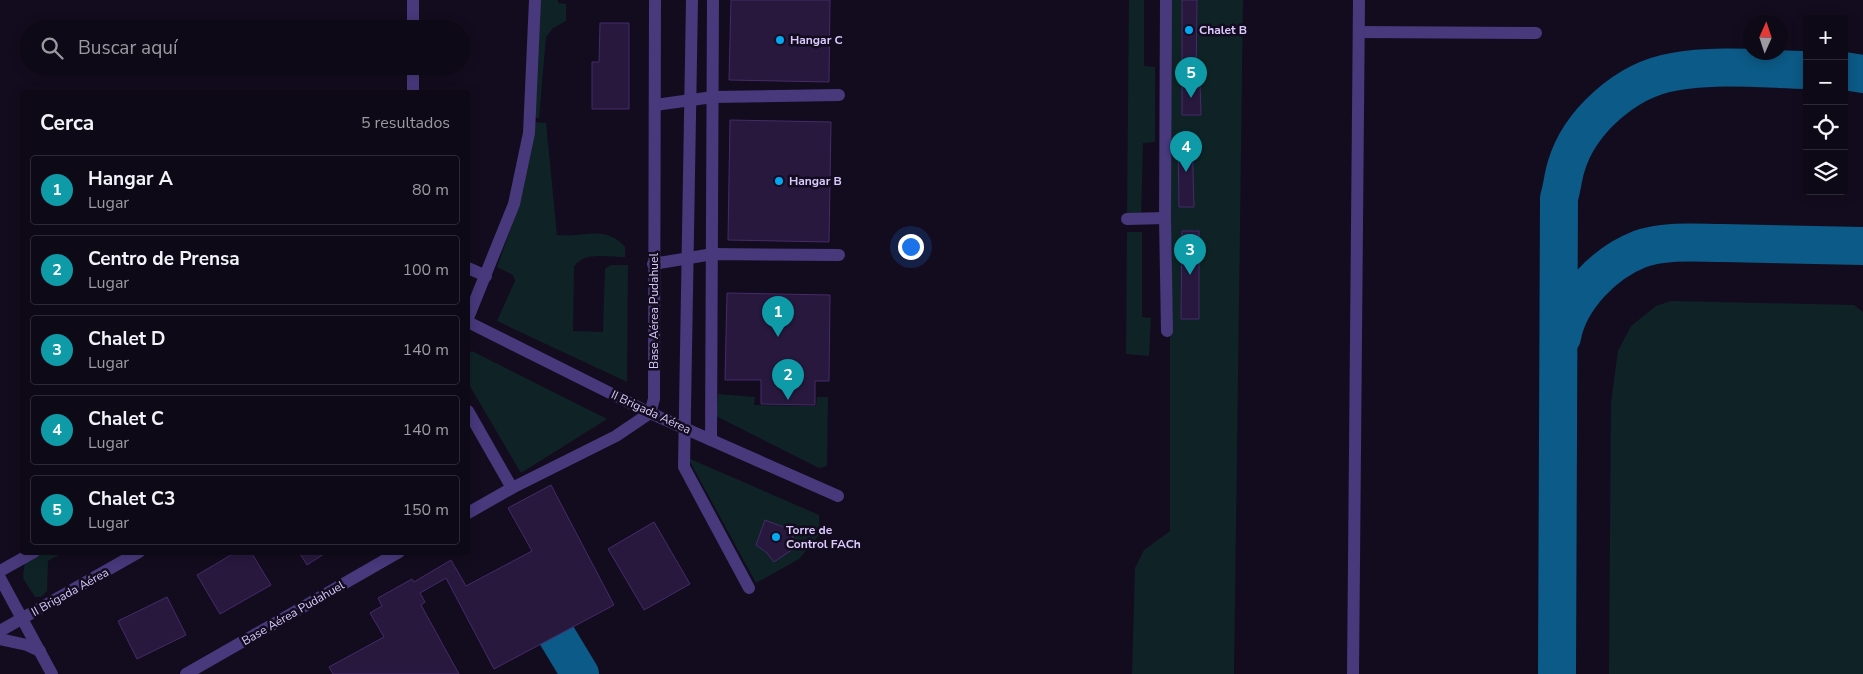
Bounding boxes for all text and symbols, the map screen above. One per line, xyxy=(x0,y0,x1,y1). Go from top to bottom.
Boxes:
north arrow xyxy=(1743,15,1788,60)
map controls xyxy=(1803,15,1848,195)
button: + xyxy=(1803,15,1848,60)
search box xyxy=(20,20,470,75)
place label: Chalet B xyxy=(1199,22,1247,38)
marker: Chalet B xyxy=(1183,24,1195,36)
place label: Hangar C xyxy=(790,32,843,48)
icon: search xyxy=(38,34,66,62)
marker: Hangar C xyxy=(774,34,786,46)
text: Buscar aquí xyxy=(78,35,177,61)
pin: 5 xyxy=(1175,57,1207,98)
button: − xyxy=(1803,60,1848,105)
button: locate xyxy=(1803,105,1848,150)
text: Cerca xyxy=(40,109,94,137)
text: 5 resultados xyxy=(361,112,450,134)
pin: 4 xyxy=(1170,131,1202,172)
button: layers xyxy=(1803,150,1848,195)
text: Hangar A xyxy=(88,166,173,192)
place label: Hangar B xyxy=(789,173,842,189)
marker: Hangar B xyxy=(773,175,785,187)
text: 1 xyxy=(52,179,62,201)
text: 80 m xyxy=(412,179,449,201)
text: Lugar xyxy=(88,192,129,214)
your location xyxy=(898,234,924,260)
pin: 3 xyxy=(1174,234,1206,275)
text: Centro de Prensa xyxy=(88,246,240,272)
street label: Base Aérea Pudahuel xyxy=(646,253,662,369)
text: 2 xyxy=(52,259,62,281)
text: 100 m xyxy=(402,259,449,281)
text: Lugar xyxy=(88,272,129,294)
pin: 1 xyxy=(762,296,794,337)
text: Chalet D xyxy=(88,326,166,352)
text: 3 xyxy=(52,339,62,361)
text: 140 m xyxy=(402,339,449,361)
text: Lugar xyxy=(88,352,129,374)
pin: 2 xyxy=(772,359,804,400)
street label: II Brigada Aérea xyxy=(609,387,693,437)
text: Chalet C xyxy=(88,406,164,432)
text: 4 xyxy=(52,419,62,441)
text: 140 m xyxy=(402,419,449,441)
text: Lugar xyxy=(88,432,129,454)
text: Chalet C3 xyxy=(88,486,175,512)
text: 5 xyxy=(52,499,62,521)
text: 150 m xyxy=(402,499,449,521)
text: Lugar xyxy=(88,512,129,534)
place label: Torre de Control FACh xyxy=(786,522,861,552)
marker: Torre de Control FACh xyxy=(770,531,782,543)
street label: II Brigada Aérea xyxy=(28,564,112,620)
street label: Base Aérea Pudahuel xyxy=(239,577,348,649)

